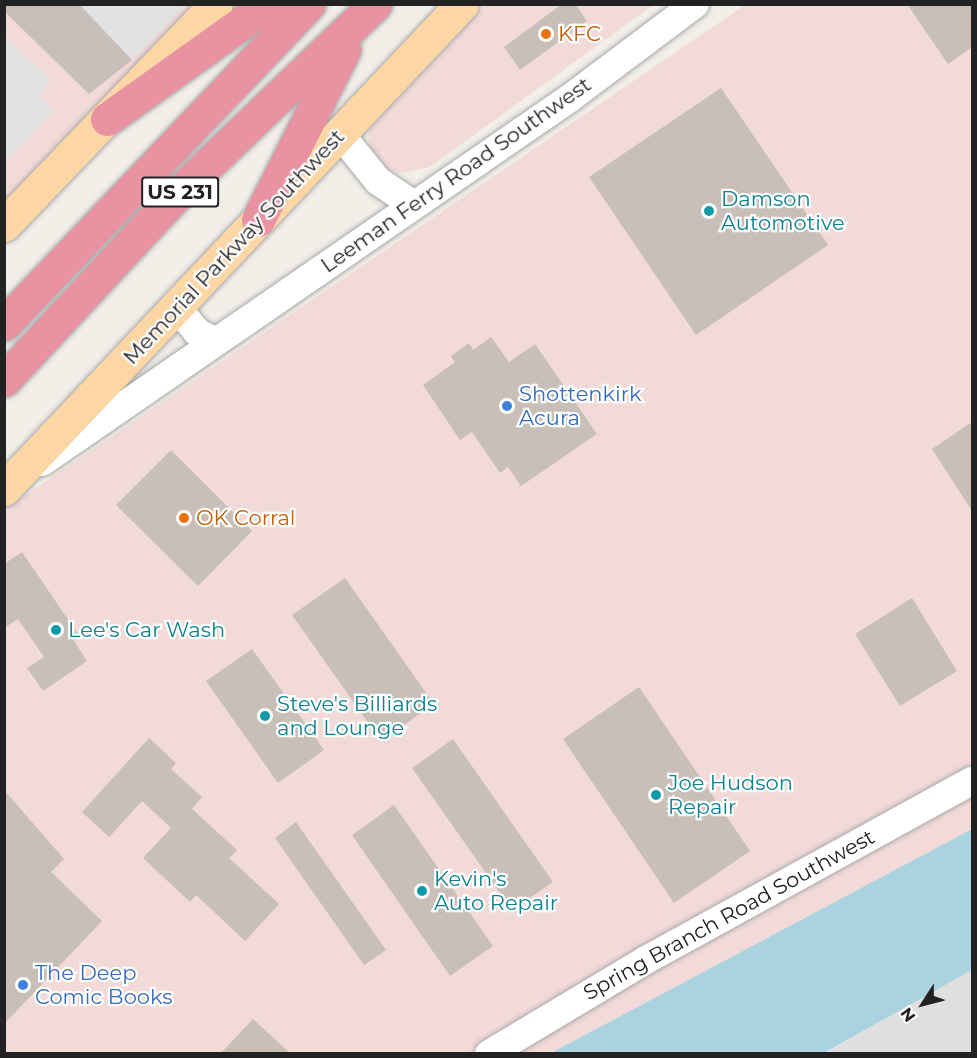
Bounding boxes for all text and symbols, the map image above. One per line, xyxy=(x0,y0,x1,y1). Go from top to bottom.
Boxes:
place label: KFC xyxy=(558,21,601,47)
marker: KFC xyxy=(539,27,553,41)
street label: Leeman Ferry Road Southwest xyxy=(316,72,596,278)
street label: Memorial Parkway Southwest xyxy=(118,124,350,370)
road number: US 231 xyxy=(141,175,219,209)
place label: Damson Automotive xyxy=(721,186,845,236)
marker: Damson Automotive xyxy=(702,204,716,218)
place label: Shottenkirk Acura xyxy=(519,381,642,431)
marker: Shottenkirk Acura xyxy=(500,399,514,413)
place label: OK Corral xyxy=(196,505,295,531)
marker: OK Corral xyxy=(177,511,191,525)
place label: Lee's Car Wash xyxy=(68,617,225,643)
marker: Lee's Car Wash xyxy=(49,623,63,637)
place label: Steve's Billiards and Lounge xyxy=(277,691,437,741)
marker: Steve's Billiards and Lounge xyxy=(258,709,272,723)
place label: Joe Hudson Repair xyxy=(668,770,793,820)
marker: Joe Hudson Repair xyxy=(649,788,663,802)
street label: Spring Branch Road Southwest xyxy=(579,824,879,1006)
place label: Kevin's Auto Repair xyxy=(434,866,558,916)
marker: Kevin's Auto Repair xyxy=(415,884,429,898)
place label: The Deep Comic Books xyxy=(35,960,172,1010)
north arrow xyxy=(893,974,953,1034)
marker: The Deep Comic Books xyxy=(16,978,30,992)
text: N xyxy=(897,1004,920,1026)

